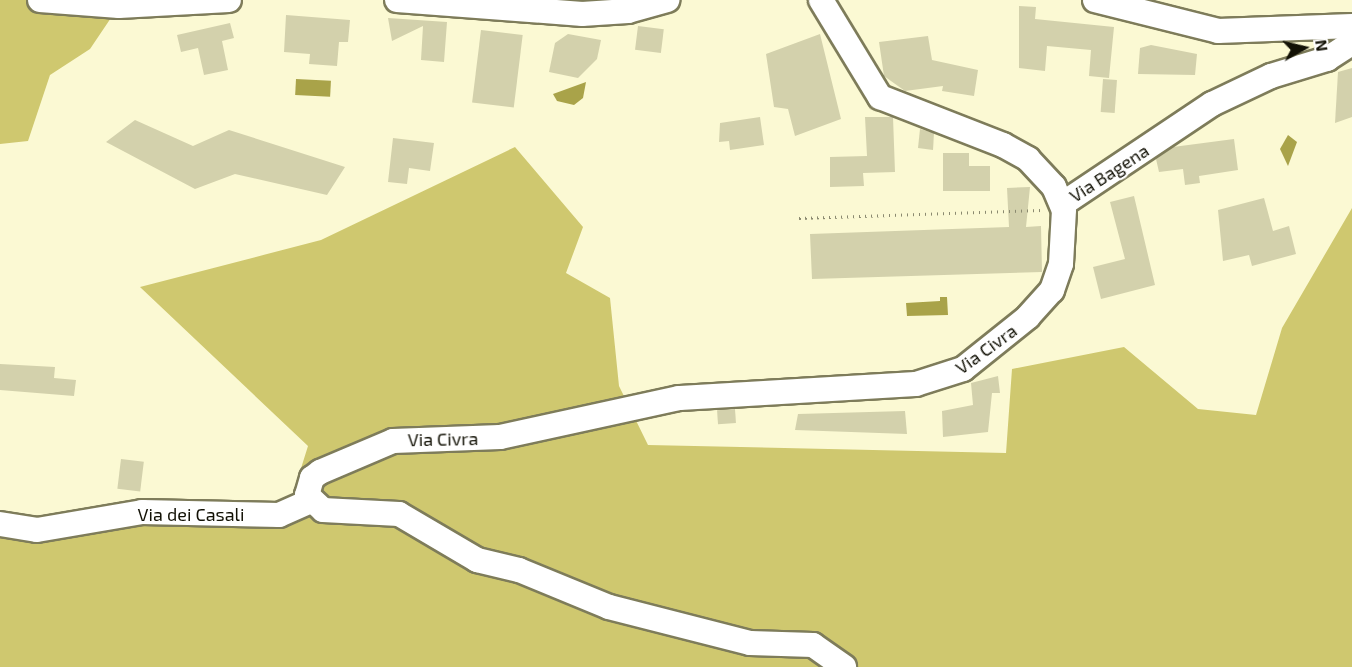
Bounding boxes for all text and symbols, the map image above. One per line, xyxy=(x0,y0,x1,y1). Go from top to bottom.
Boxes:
north arrow xyxy=(1274,18,1334,78)
text: N xyxy=(1312,38,1333,52)
street label: Via Bagena xyxy=(1065,139,1153,207)
street label: Via Civra xyxy=(951,319,1021,379)
street label: Via Civra xyxy=(407,428,479,450)
street label: Via dei Casali xyxy=(138,503,244,525)

